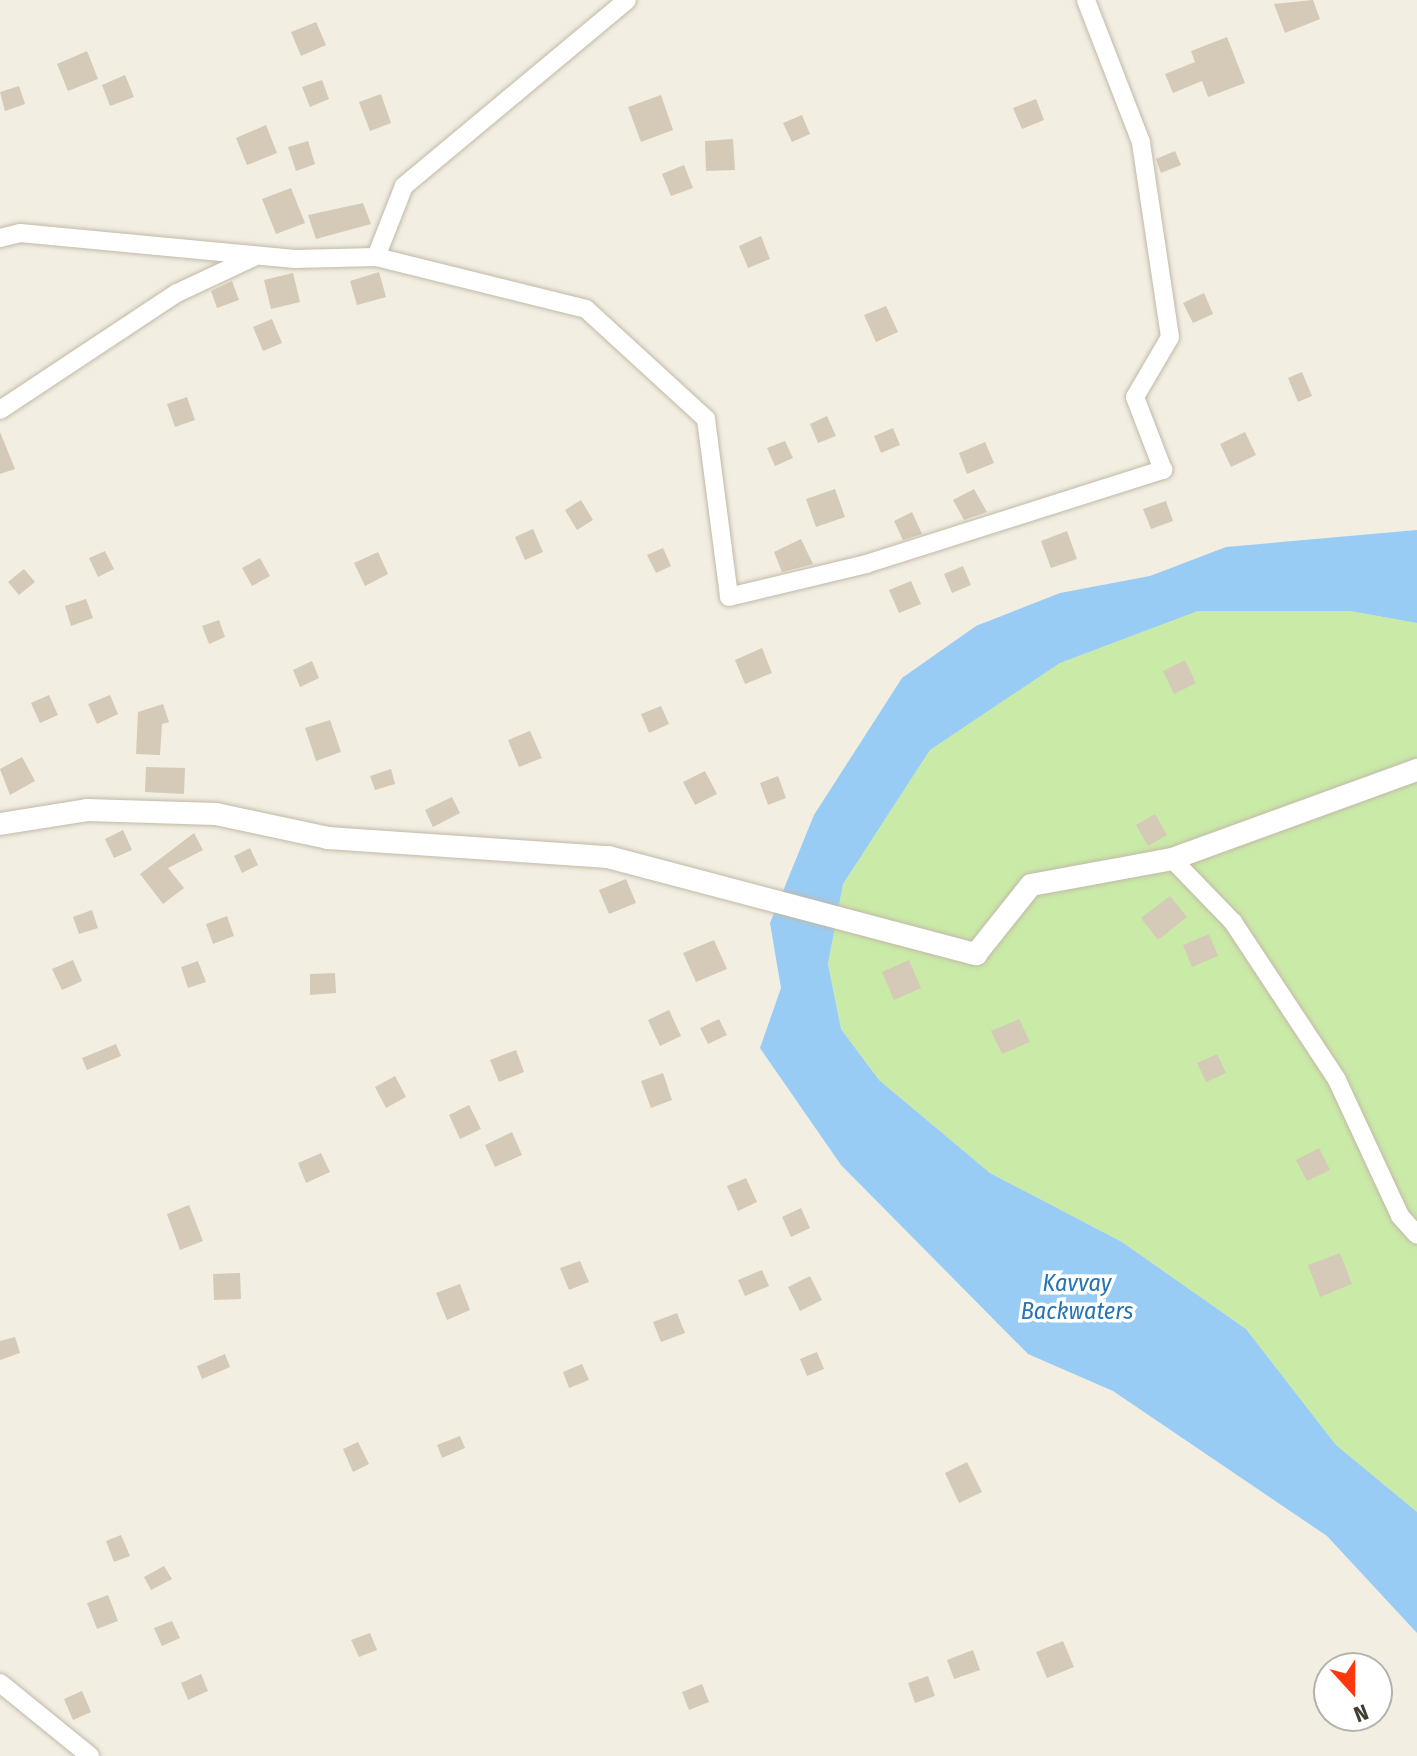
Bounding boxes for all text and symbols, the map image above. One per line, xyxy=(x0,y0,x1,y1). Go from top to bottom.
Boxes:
water label: Kavvay Backwaters xyxy=(1021,1270,1133,1326)
north arrow xyxy=(1313,1652,1393,1732)
text: N xyxy=(1350,1698,1372,1728)

